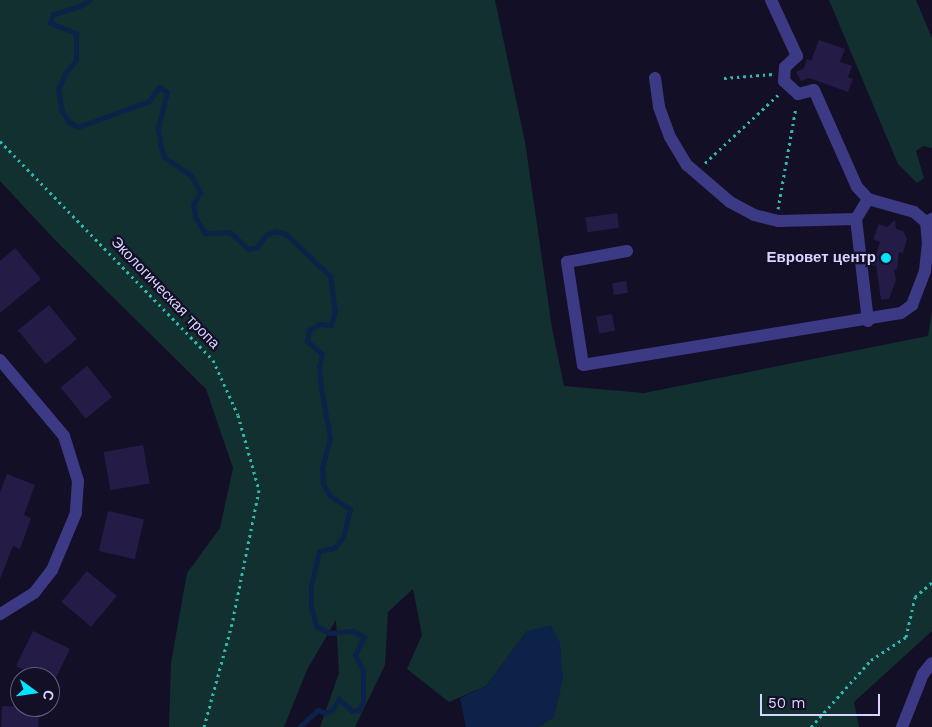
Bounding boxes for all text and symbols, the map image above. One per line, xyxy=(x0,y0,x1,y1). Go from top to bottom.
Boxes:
street label: Экологическая тропа xyxy=(107,233,223,353)
place label: Евровет центр xyxy=(767,249,876,267)
marker: Евровет центр xyxy=(880,252,892,264)
north arrow xyxy=(10,667,60,717)
scale bar xyxy=(762,684,882,716)
text: С xyxy=(40,689,58,702)
text: 50 m xyxy=(768,694,805,712)

